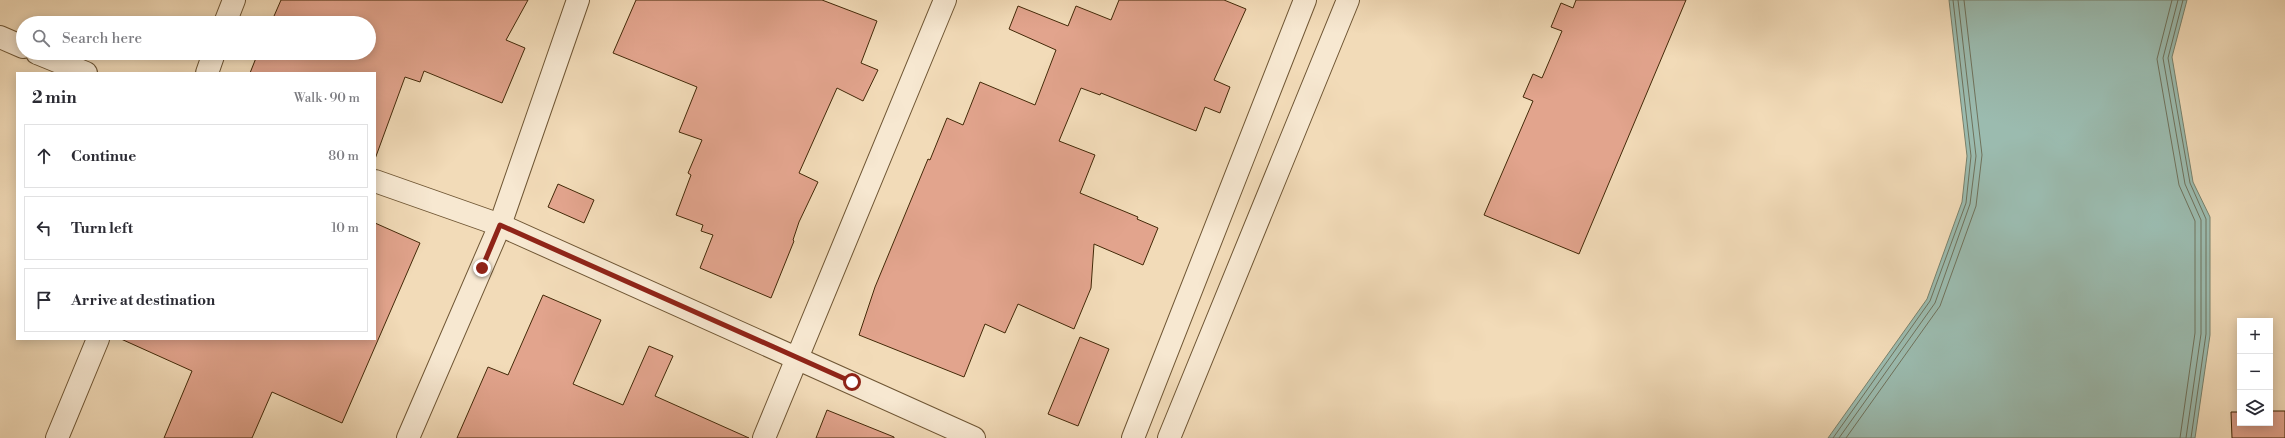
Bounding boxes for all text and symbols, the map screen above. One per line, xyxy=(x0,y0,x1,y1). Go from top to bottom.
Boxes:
search box xyxy=(16,16,376,60)
icon: search xyxy=(30,27,52,49)
text: Search here xyxy=(62,29,142,48)
text: 2 min xyxy=(32,87,77,109)
text: Walk · 90 m xyxy=(294,90,360,106)
icon: ahead xyxy=(33,145,55,167)
text: Continue xyxy=(71,147,136,166)
text: 80 m xyxy=(328,148,359,164)
icon: left xyxy=(33,217,55,239)
text: Turn left xyxy=(71,219,133,238)
text: 10 m xyxy=(331,220,359,236)
route end xyxy=(473,259,491,277)
icon: arrive xyxy=(33,289,55,311)
text: Arrive at destination xyxy=(71,291,215,310)
map controls xyxy=(2237,318,2273,426)
button: + xyxy=(2237,318,2273,354)
button: − xyxy=(2237,354,2273,390)
route start xyxy=(843,373,861,391)
button: layers xyxy=(2237,390,2273,426)

